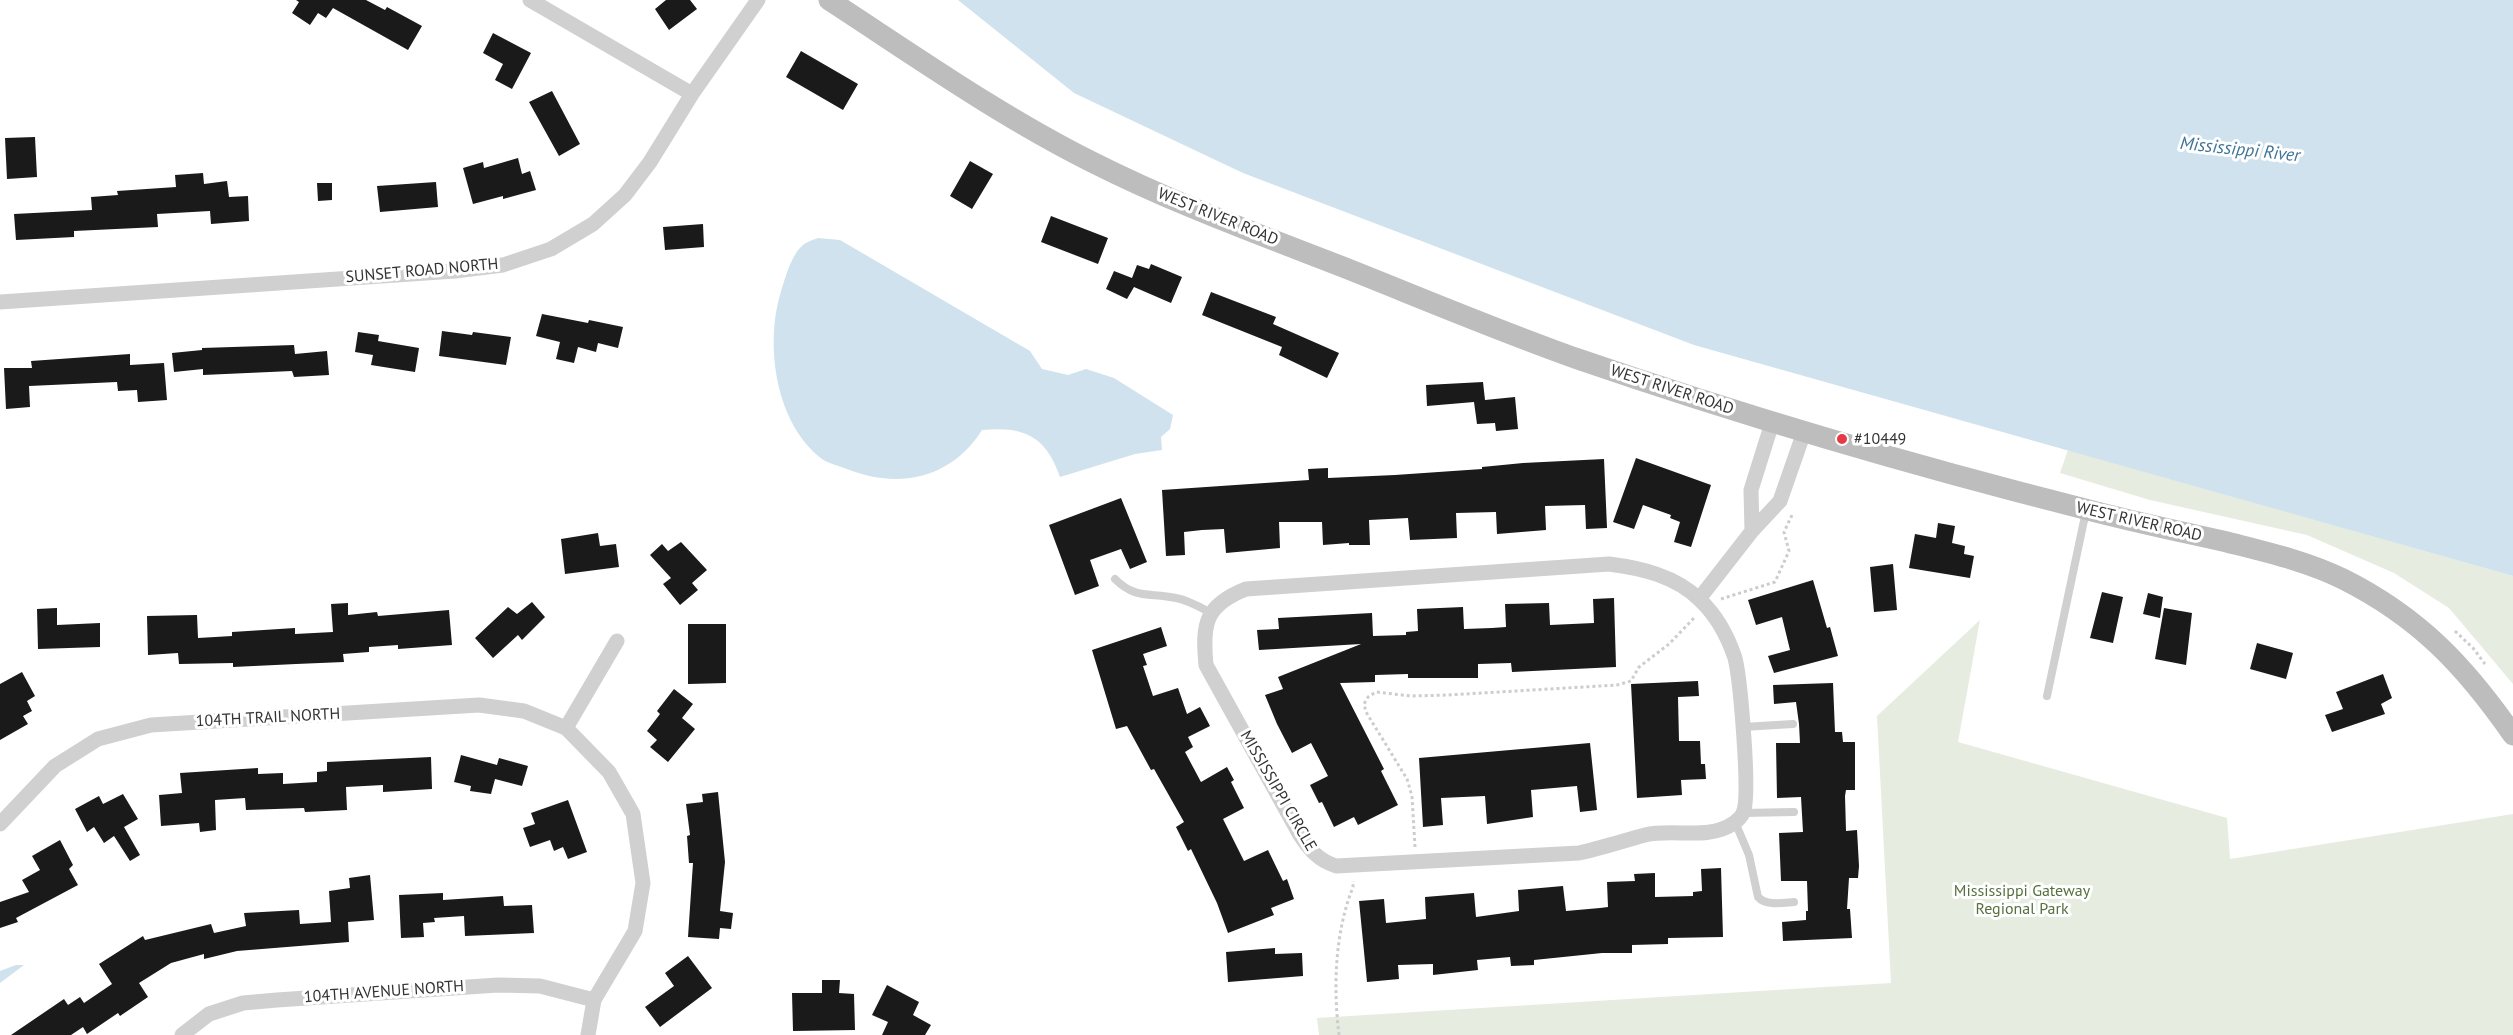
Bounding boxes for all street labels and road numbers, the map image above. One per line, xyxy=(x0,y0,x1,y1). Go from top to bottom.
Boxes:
street label: WEST RIVER ROAD xyxy=(1155,184,1281,250)
street label: SUNSET ROAD NORTH xyxy=(345,255,499,287)
street label: WEST RIVER ROAD xyxy=(1608,361,1736,419)
street label: WEST RIVER ROAD xyxy=(2074,498,2204,546)
street label: 104TH TRAIL NORTH xyxy=(195,705,341,731)
street label: MISSISSIPPI CIRCLE xyxy=(1236,727,1320,855)
street label: 104TH AVENUE NORTH xyxy=(303,977,465,1007)

